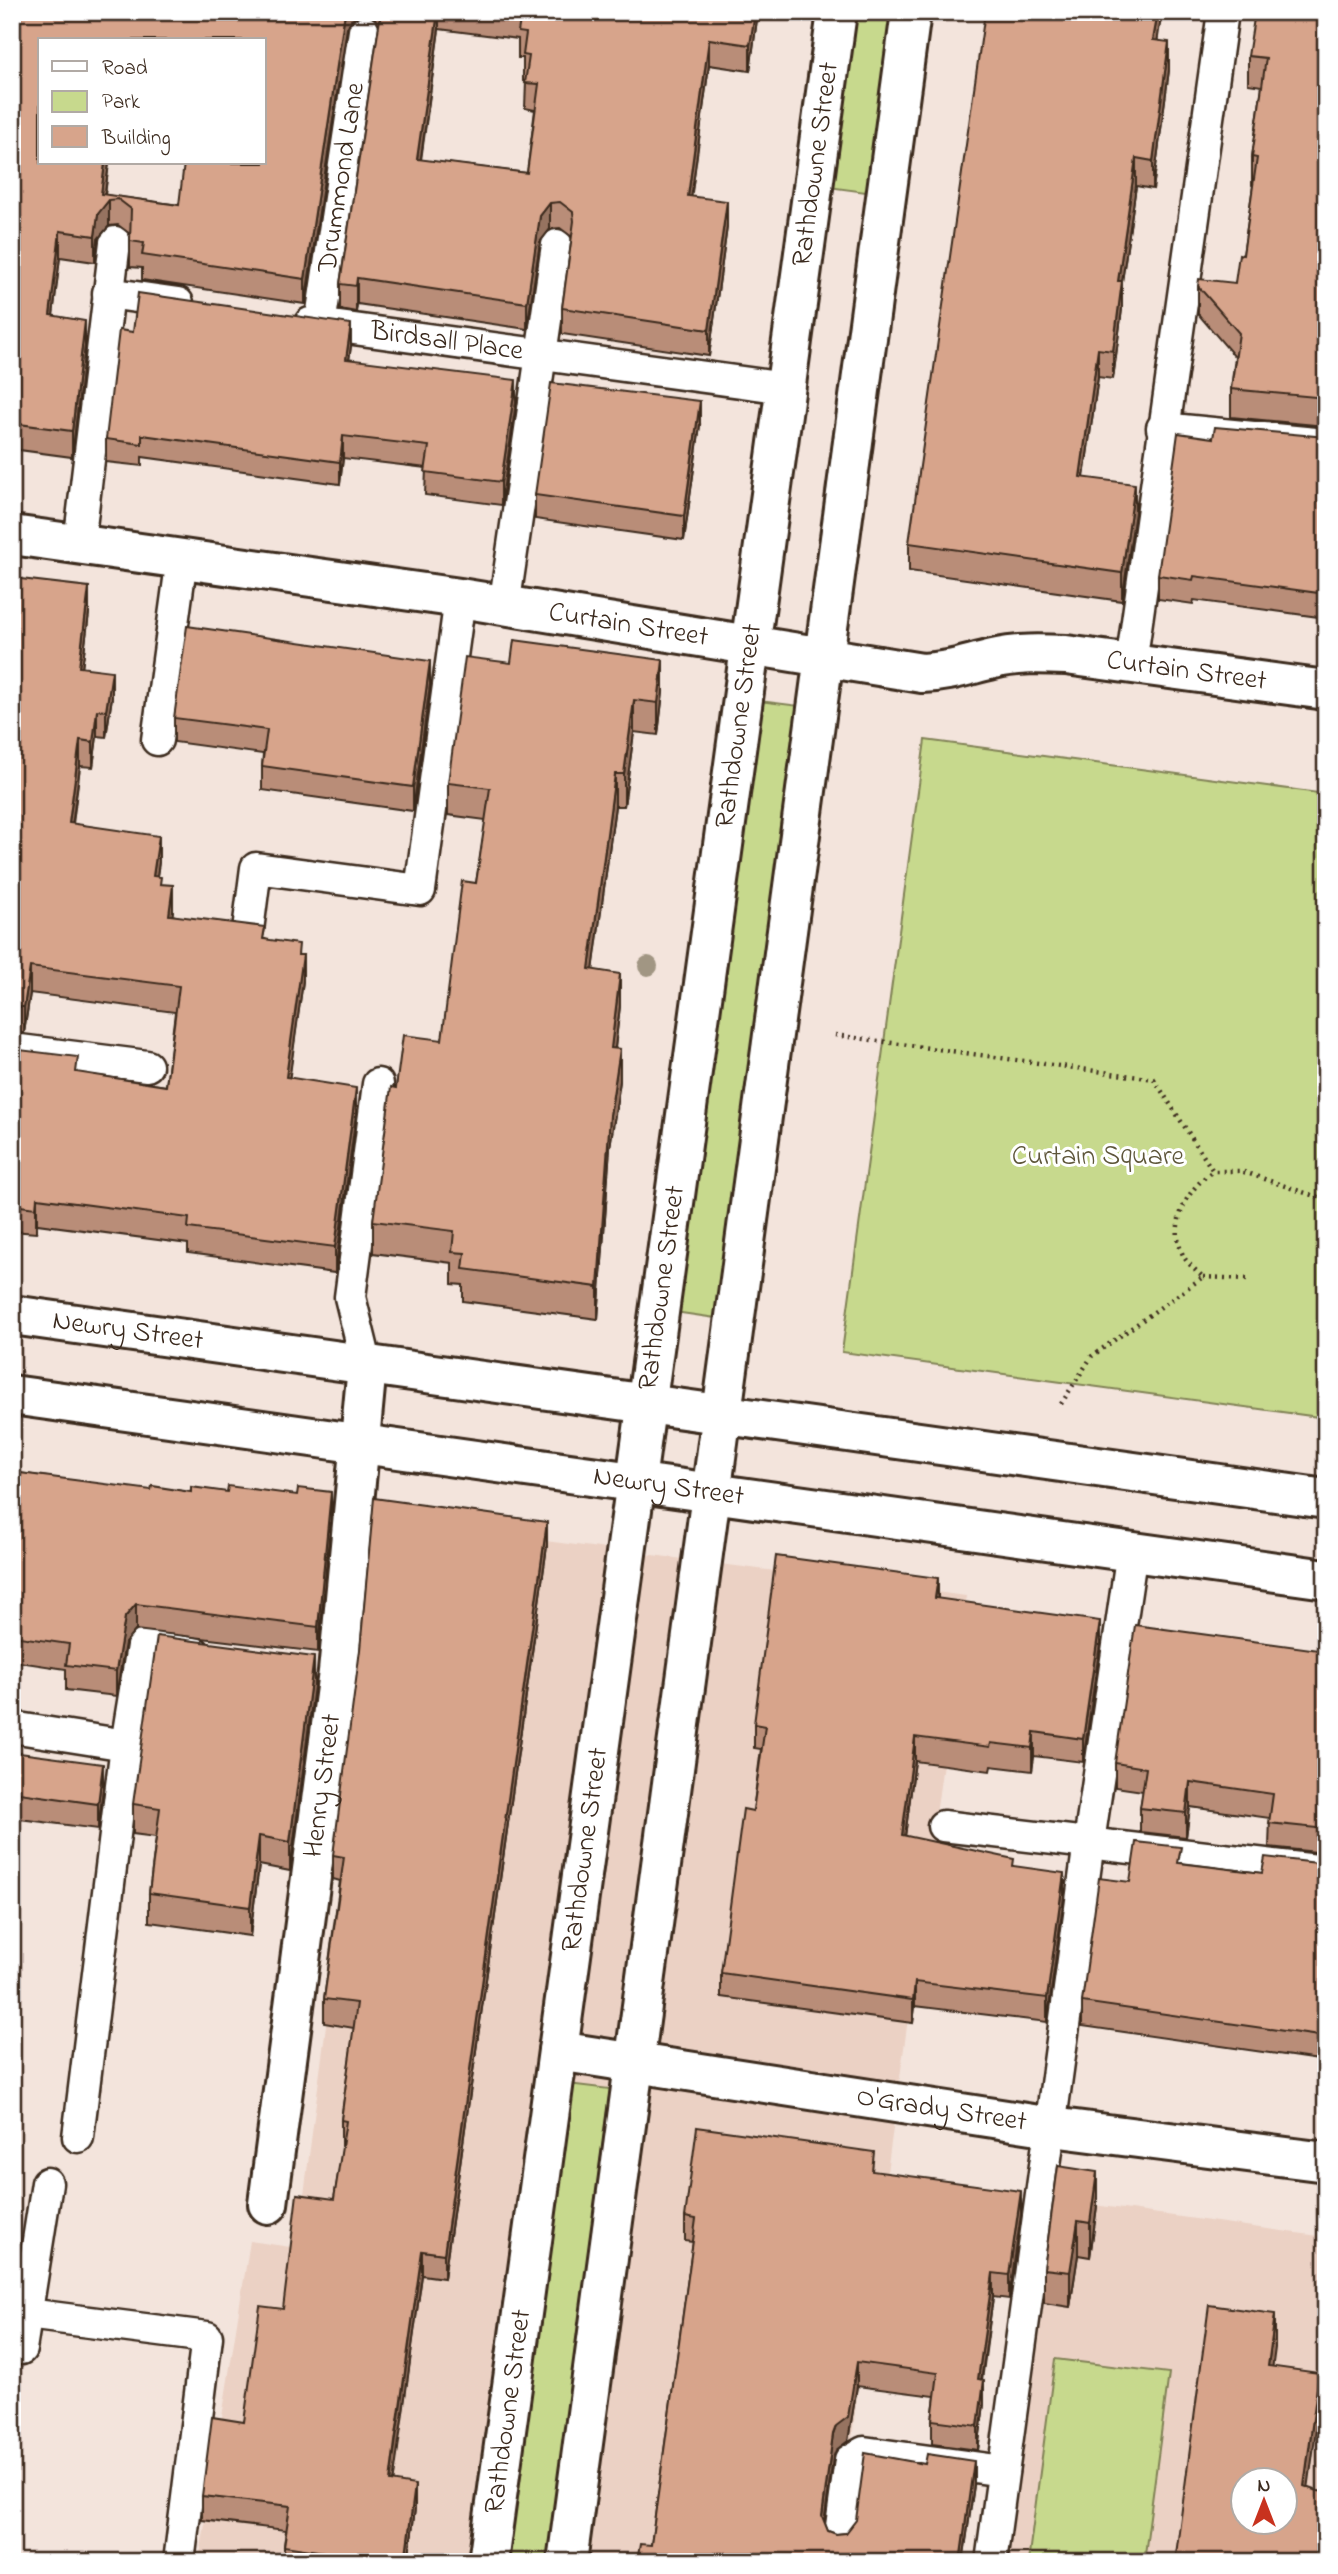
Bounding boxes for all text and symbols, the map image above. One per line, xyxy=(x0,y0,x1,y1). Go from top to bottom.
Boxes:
legend xyxy=(38,38,266,164)
text: Road xyxy=(102,54,148,84)
street label: Rathdowne Street xyxy=(782,60,850,269)
street label: Drummond Lane xyxy=(307,79,377,276)
text: Park xyxy=(102,88,141,118)
text: Building xyxy=(101,124,171,156)
street label: Birdsall Place xyxy=(367,311,526,372)
street label: Curtain Street xyxy=(546,592,711,658)
street label: Rathdowne Street xyxy=(705,621,774,831)
street label: Curtain Street xyxy=(1104,640,1269,702)
park label: Curtain Square xyxy=(1012,1137,1185,1178)
street label: Rathdowne Street xyxy=(628,1183,697,1393)
street label: Newry Street xyxy=(50,1300,206,1362)
street label: Newry Street xyxy=(591,1456,747,1518)
street label: Henry Street xyxy=(293,1711,353,1860)
street label: Rathdowne Street xyxy=(551,1745,620,1954)
street label: O'Grady Street xyxy=(854,2077,1029,2143)
street label: Rathdowne Street xyxy=(474,2307,543,2516)
north arrow xyxy=(1230,2466,1300,2536)
text: N xyxy=(1258,2473,1271,2500)

